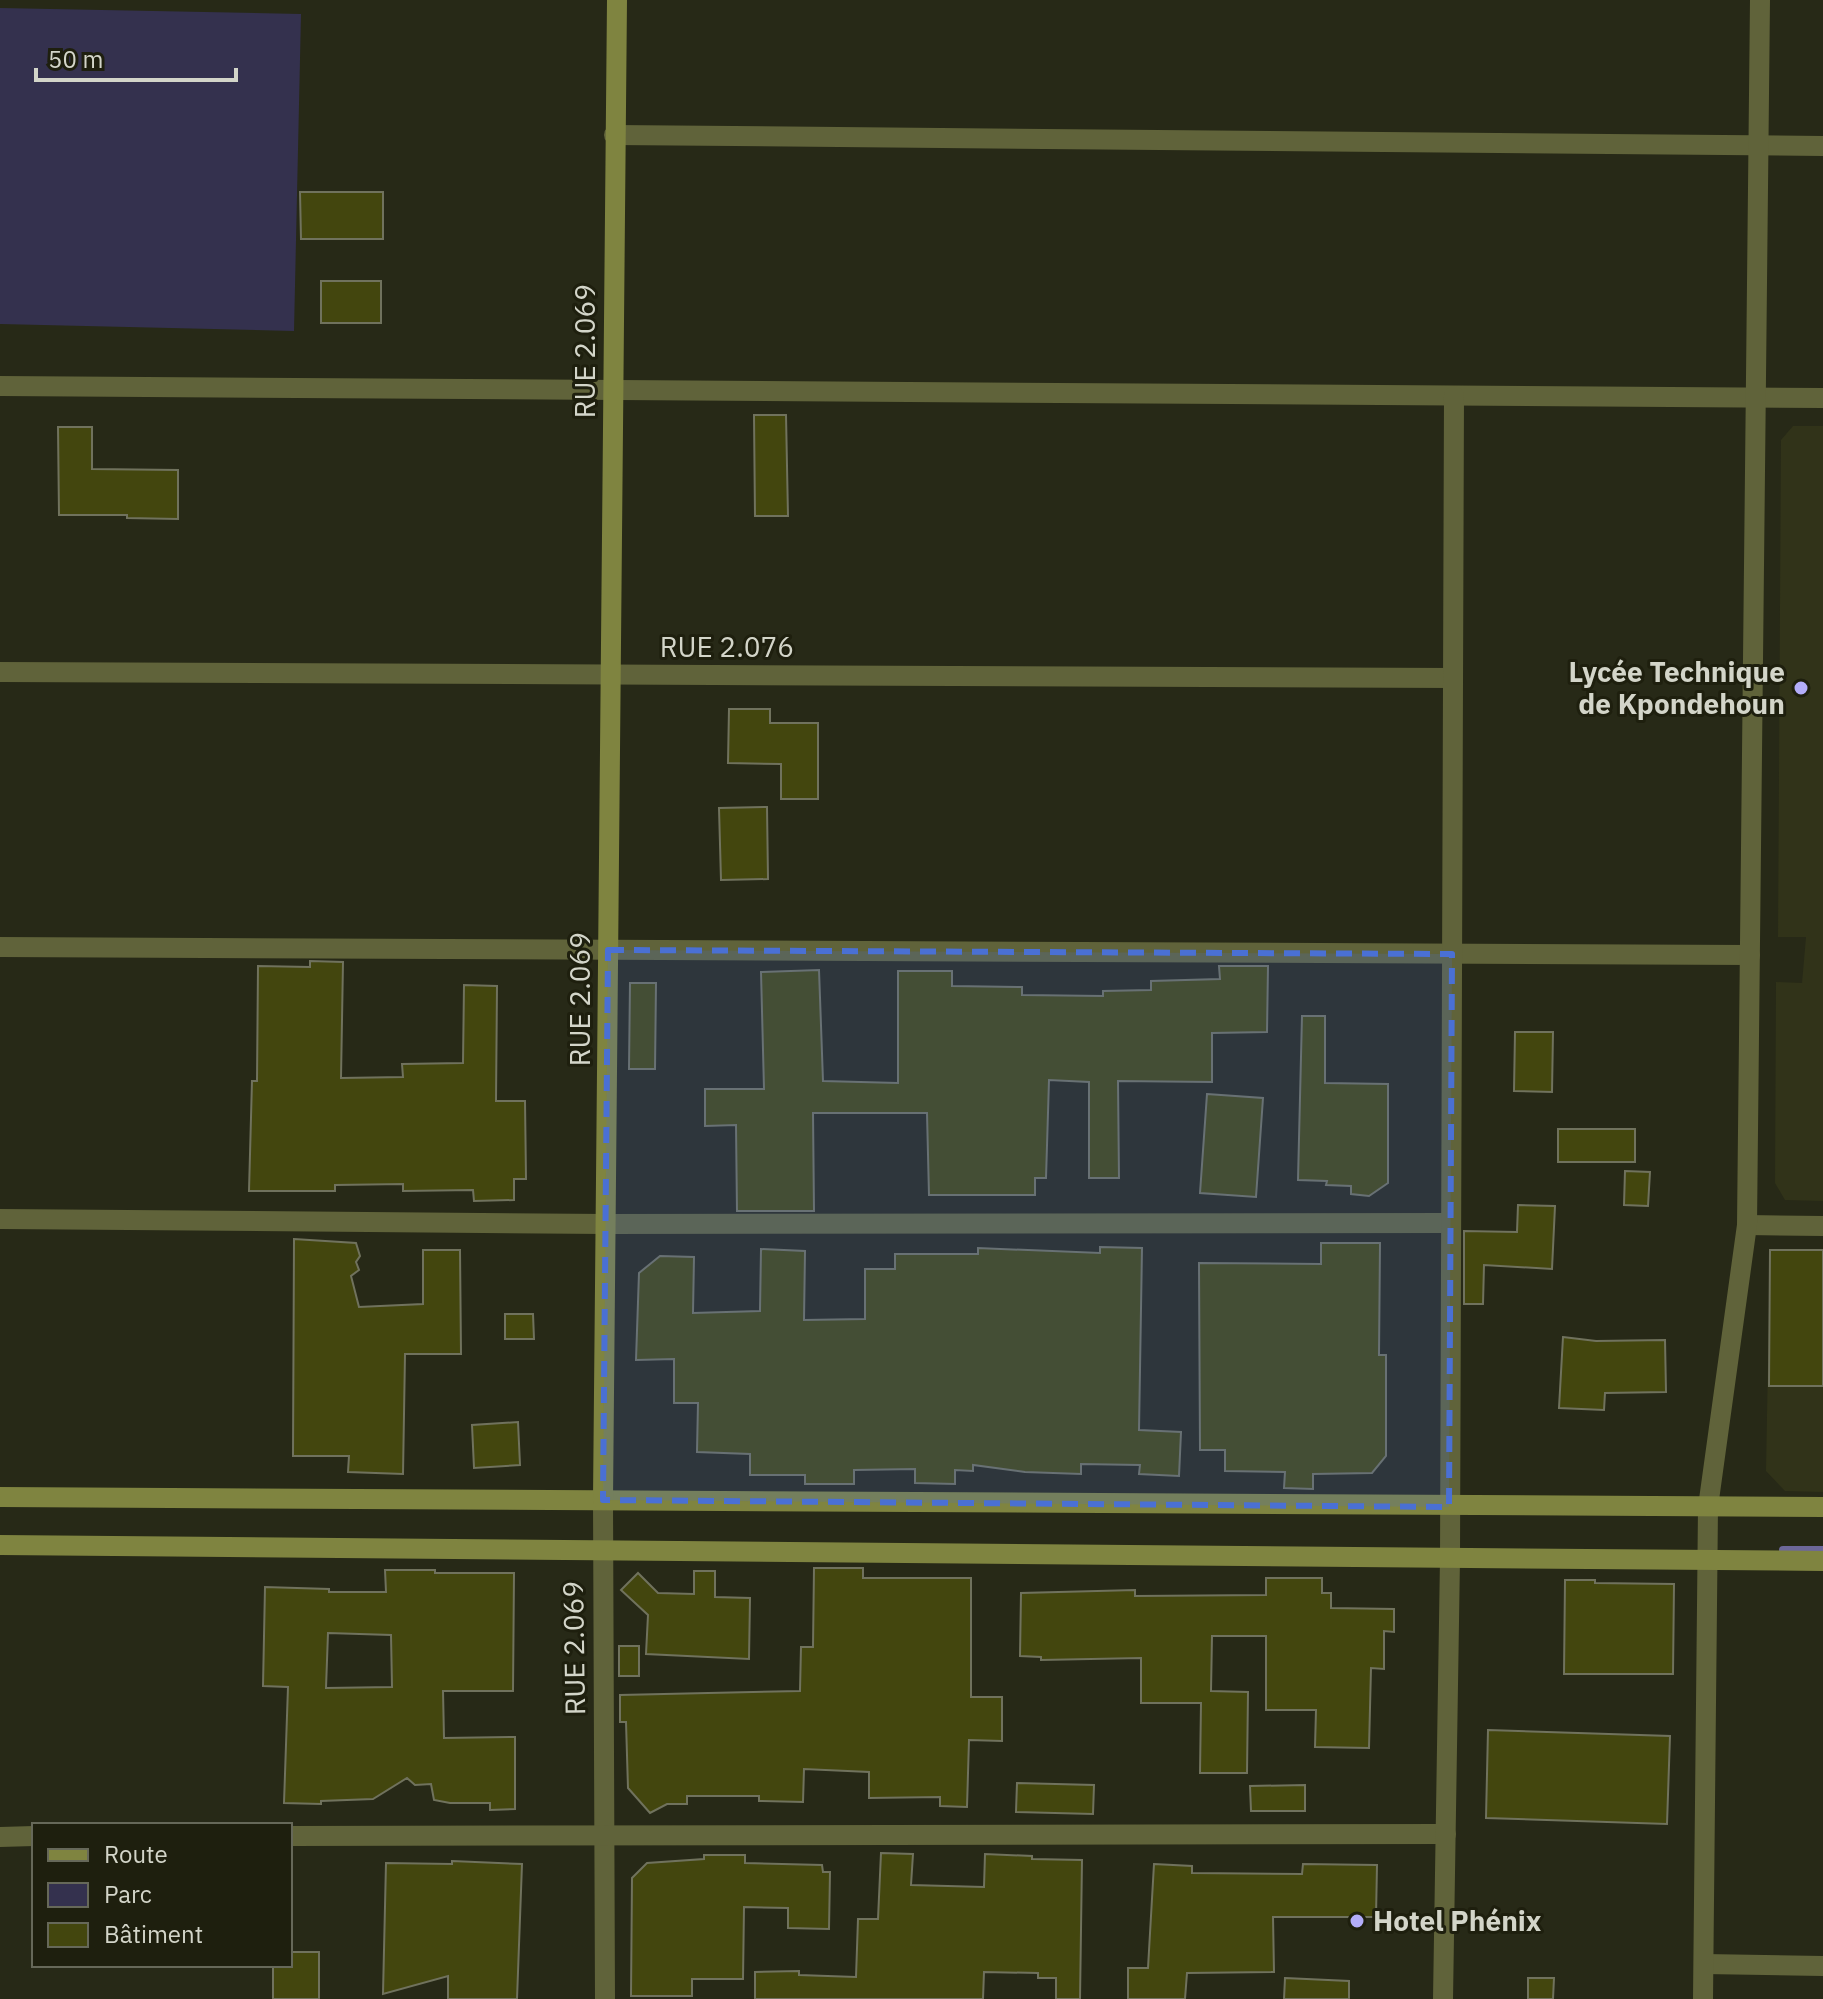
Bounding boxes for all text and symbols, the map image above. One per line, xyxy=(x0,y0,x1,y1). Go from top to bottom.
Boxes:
scale bar xyxy=(36,32,236,82)
text: 50 m xyxy=(48,43,103,75)
street label: RUE 2.069 xyxy=(566,284,603,418)
street label: RUE 2.076 xyxy=(660,628,794,665)
place label: Lycée Technique de Kpondehoun xyxy=(1568,653,1785,722)
marker: Lycée Technique de Kpondehoun xyxy=(1792,679,1810,697)
street label: RUE 2.069 xyxy=(561,932,598,1066)
street label: RUE 2.069 xyxy=(554,1581,593,1715)
legend xyxy=(32,1823,292,1967)
text: Route xyxy=(104,1838,168,1870)
text: Parc xyxy=(104,1878,152,1910)
place label: Hotel Phénix xyxy=(1373,1902,1542,1939)
marker: Hotel Phénix xyxy=(1348,1912,1366,1930)
text: Bâtiment xyxy=(104,1918,203,1950)

